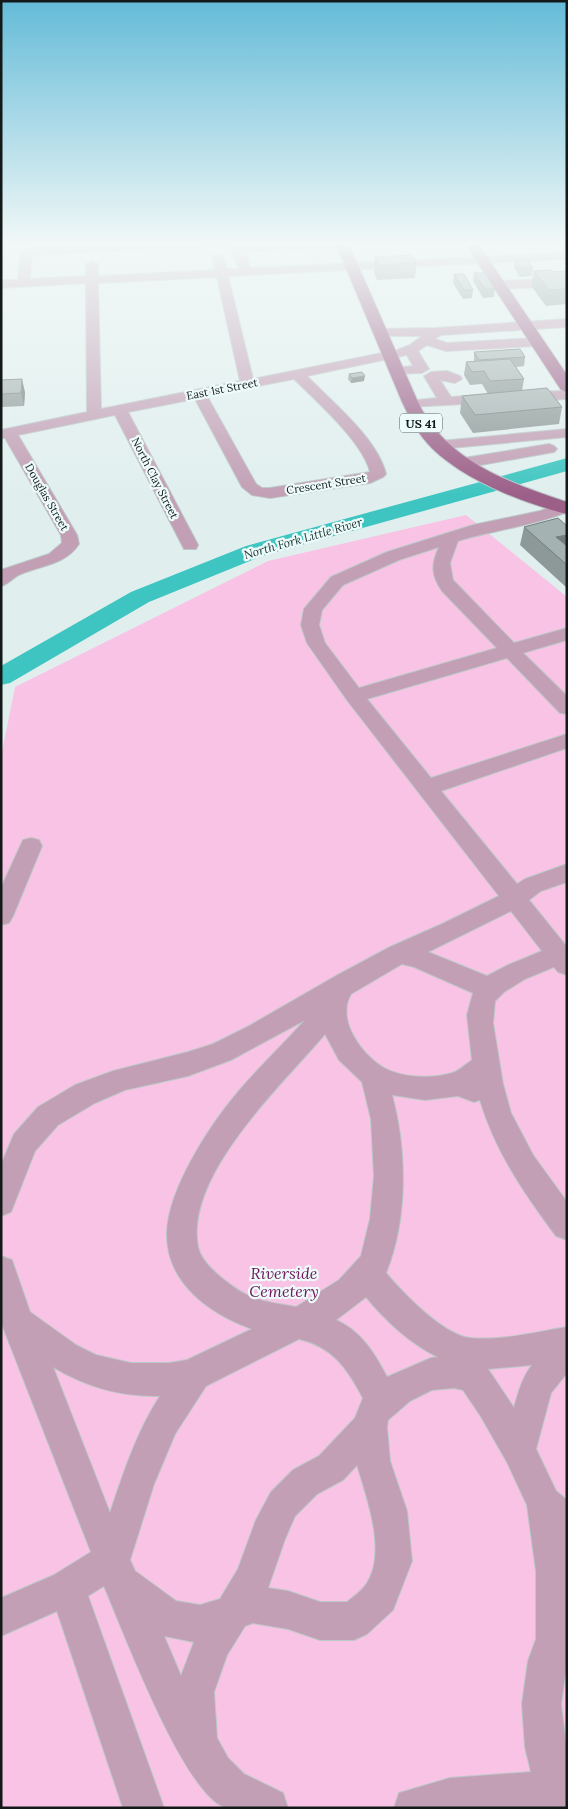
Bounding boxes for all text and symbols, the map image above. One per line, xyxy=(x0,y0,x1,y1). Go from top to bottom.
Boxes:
street label: East 1st Street xyxy=(185,375,259,403)
road number: US 41 xyxy=(400,413,442,432)
street label: North Clay Street xyxy=(128,435,182,522)
street label: Douglas Street xyxy=(22,461,72,534)
street label: Crescent Street xyxy=(285,471,367,497)
water label: North Fork Little River xyxy=(242,514,365,562)
park label: Riverside Cemetery xyxy=(249,1263,319,1301)

